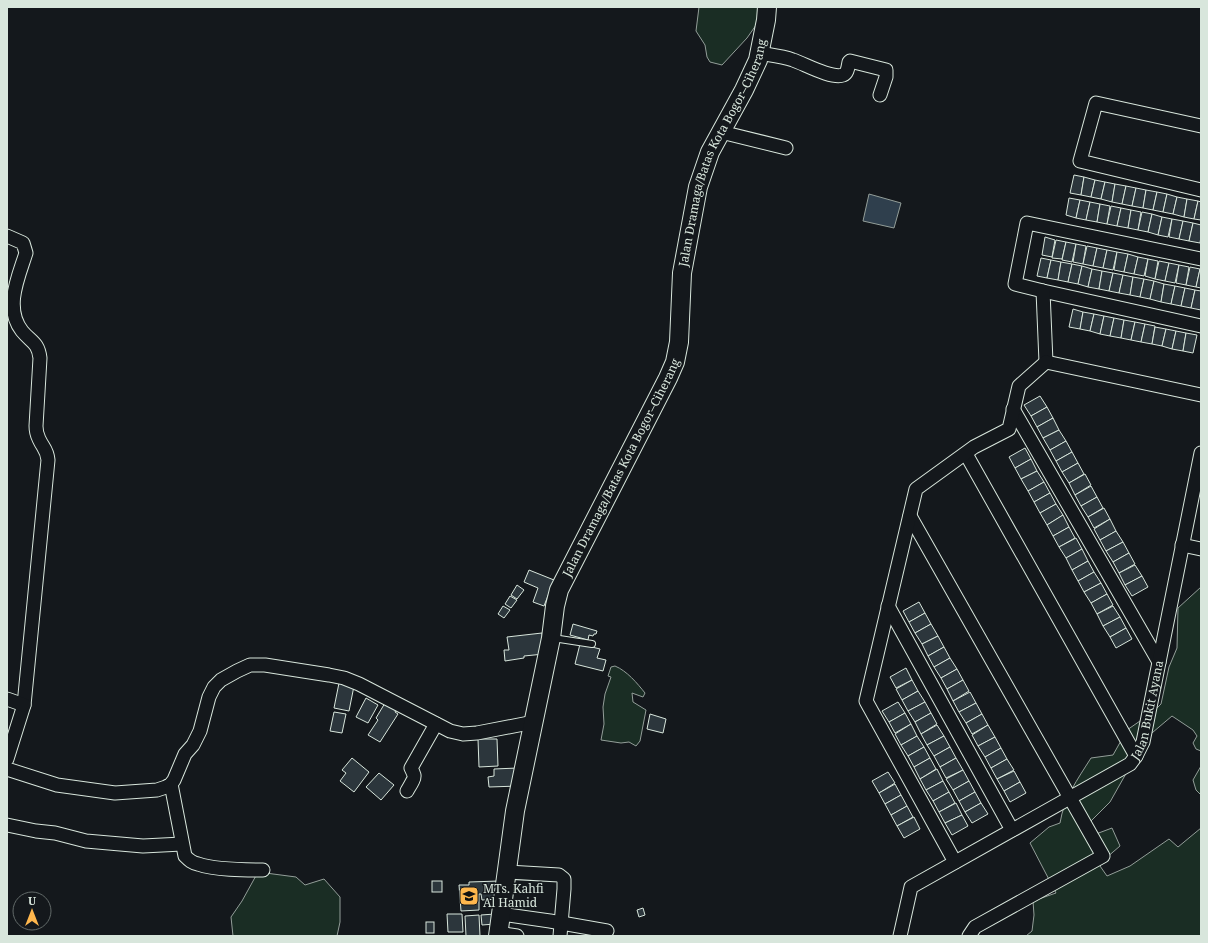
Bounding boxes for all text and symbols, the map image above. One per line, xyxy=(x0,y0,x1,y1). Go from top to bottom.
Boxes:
street label: Jalan Dramaga/Batas Kota Bogor–Ciherang xyxy=(674,37,770,269)
street label: Jalan Dramaga/Batas Kota Bogor–Ciherang xyxy=(558,355,684,580)
street label: Jalan Bukit Ayana xyxy=(1126,659,1167,764)
place label: MTs. Kahfi Al Hamid xyxy=(483,880,544,911)
school or university icon: MTs. Kahfi Al Hamid xyxy=(458,885,480,907)
north arrow xyxy=(12,891,52,931)
text: U xyxy=(28,893,37,908)

